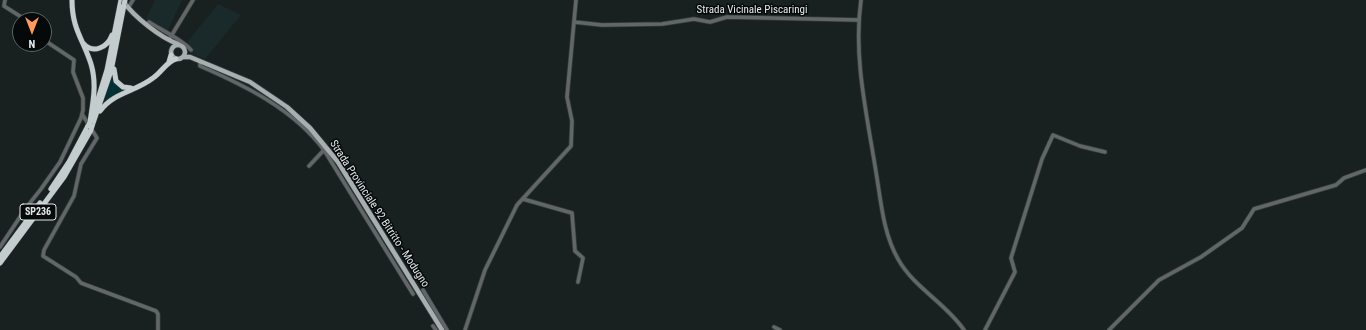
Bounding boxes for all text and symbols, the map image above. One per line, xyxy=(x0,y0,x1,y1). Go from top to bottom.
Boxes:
street label: Strada Vicinale Piscaringi xyxy=(697,3,807,17)
north arrow xyxy=(12,12,52,52)
text: N xyxy=(29,37,35,50)
street label: Strada Provinciale 92 Bitritto - Modugno xyxy=(326,138,432,290)
road number: SP236 xyxy=(20,204,56,220)

